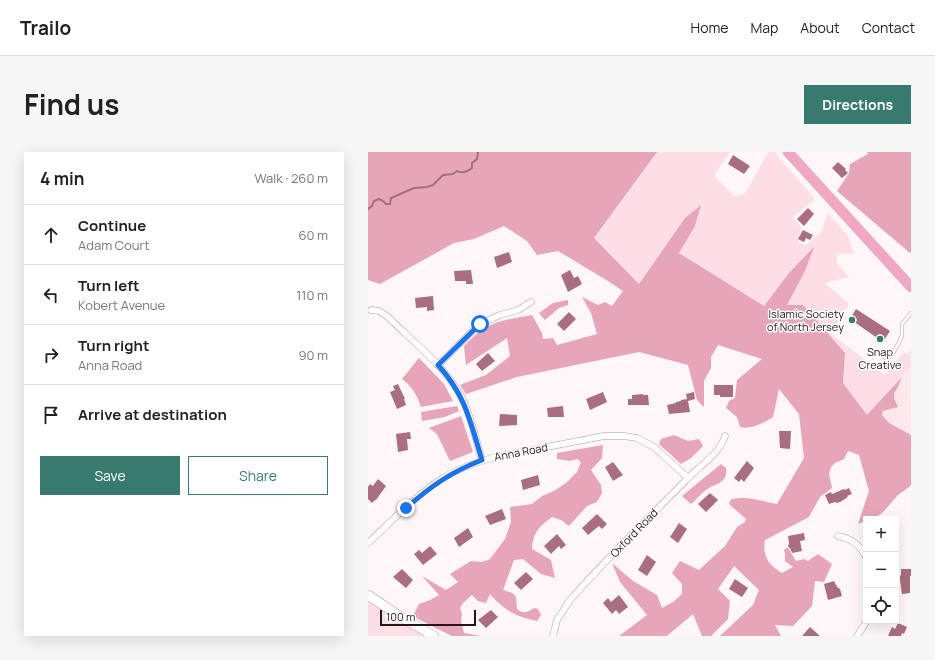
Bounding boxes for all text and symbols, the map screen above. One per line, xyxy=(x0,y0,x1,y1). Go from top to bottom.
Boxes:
text: Trailo xyxy=(20,15,71,41)
text: Home xyxy=(691,18,728,37)
text: Map xyxy=(750,18,778,37)
text: About xyxy=(800,18,840,37)
text: Contact xyxy=(862,18,915,37)
text: Find us xyxy=(24,85,119,123)
button: Directions xyxy=(804,85,911,124)
text: 4 min xyxy=(40,167,84,190)
text: Walk · 260 m xyxy=(255,169,328,187)
text: Continue xyxy=(78,215,146,236)
icon: ahead xyxy=(40,224,62,246)
text: 60 m xyxy=(298,226,328,244)
text: Adam Court xyxy=(78,236,149,254)
text: Turn left xyxy=(78,275,140,296)
icon: left xyxy=(40,284,62,306)
text: 110 m xyxy=(296,286,328,304)
text: Kobert Avenue xyxy=(78,296,165,314)
place label: Islamic Society of North Jersey xyxy=(767,306,844,334)
route start xyxy=(471,315,489,333)
marker: Islamic Society of North Jersey xyxy=(847,315,857,325)
marker: Snap Creative xyxy=(875,334,885,344)
text: Turn right xyxy=(78,335,149,356)
icon: right xyxy=(40,344,62,366)
place label: Snap Creative xyxy=(859,344,902,372)
text: 90 m xyxy=(298,346,328,364)
text: Anna Road xyxy=(78,356,142,374)
icon: arrive xyxy=(40,404,62,426)
text: Arrive at destination xyxy=(78,404,227,425)
street label: Anna Road xyxy=(493,439,549,464)
button: Save xyxy=(40,456,180,495)
button: Share xyxy=(188,456,328,495)
route end xyxy=(397,499,415,517)
street label: Oxford Road xyxy=(607,505,661,560)
map controls xyxy=(863,516,899,624)
button: + xyxy=(863,516,899,552)
button: − xyxy=(863,552,899,588)
button: locate xyxy=(863,588,899,624)
scale bar xyxy=(380,608,476,627)
text: 100 m xyxy=(386,609,415,624)

